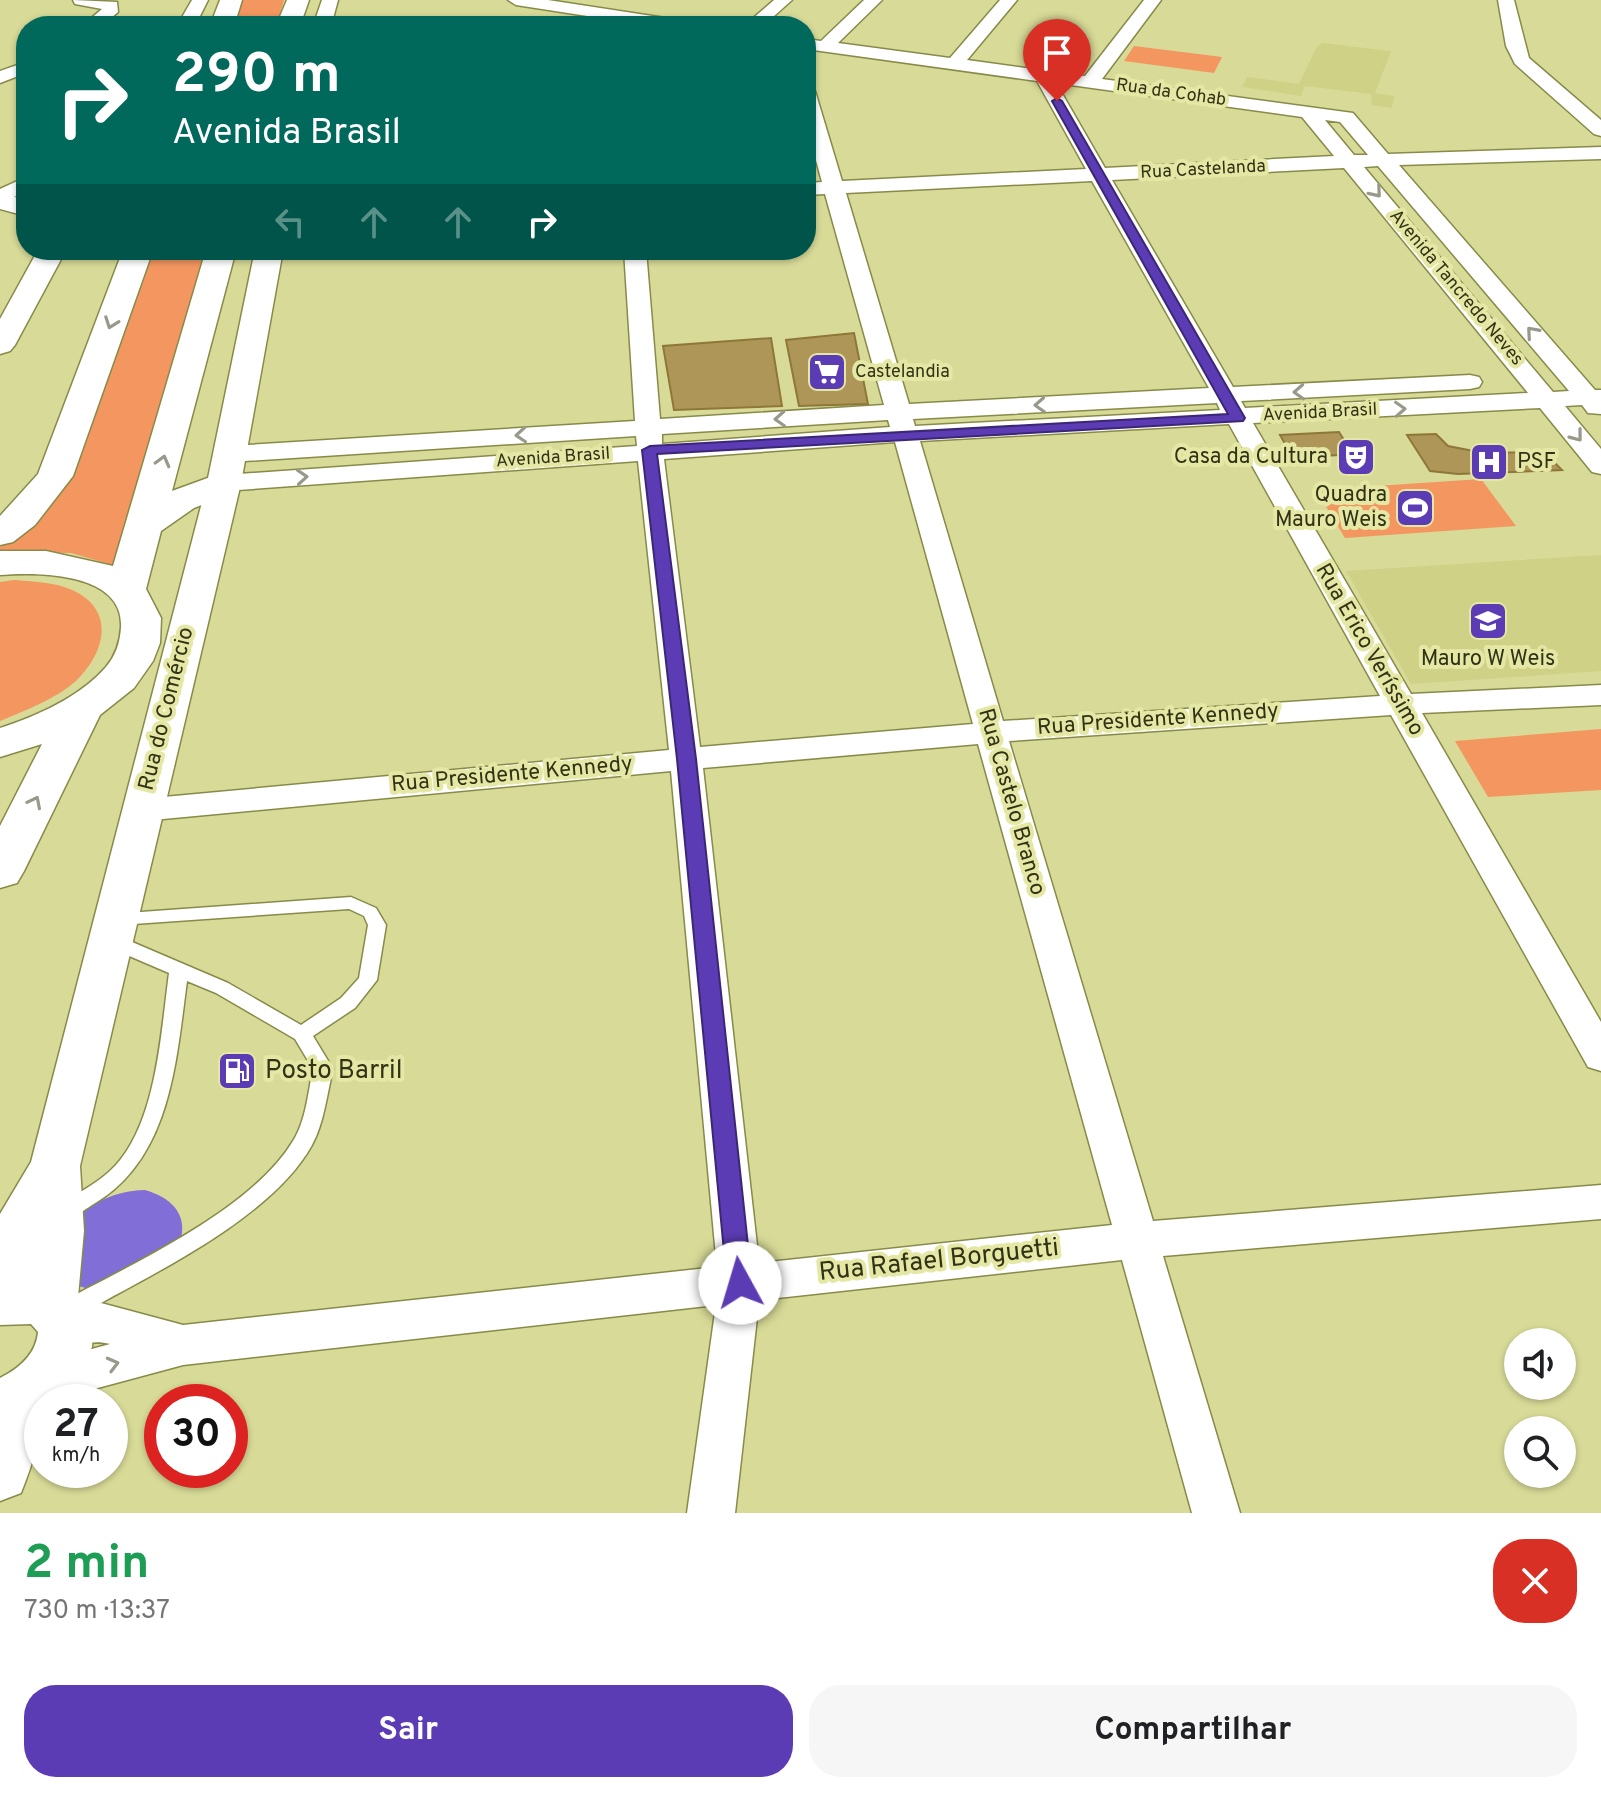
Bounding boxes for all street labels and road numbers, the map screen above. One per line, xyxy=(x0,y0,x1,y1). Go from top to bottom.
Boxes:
street label: Rua da Cohab xyxy=(1114,74,1228,112)
street label: Rua Castelanda xyxy=(1140,155,1266,185)
street label: Avenida Tancredo Neves xyxy=(1384,205,1528,371)
street label: Avenida Brasil xyxy=(1262,399,1378,427)
street label: Avenida Brasil xyxy=(495,443,611,473)
street label: Rua Erico Veríssimo xyxy=(1309,559,1429,741)
street label: Rua do Comércio xyxy=(134,624,200,794)
street label: Rua Presidente Kennedy xyxy=(1036,698,1280,742)
street label: Rua Castelo Branco xyxy=(971,705,1051,899)
street label: Rua Presidente Kennedy xyxy=(390,751,634,799)
street label: Rua Rafael Borguetti xyxy=(817,1232,1061,1290)

